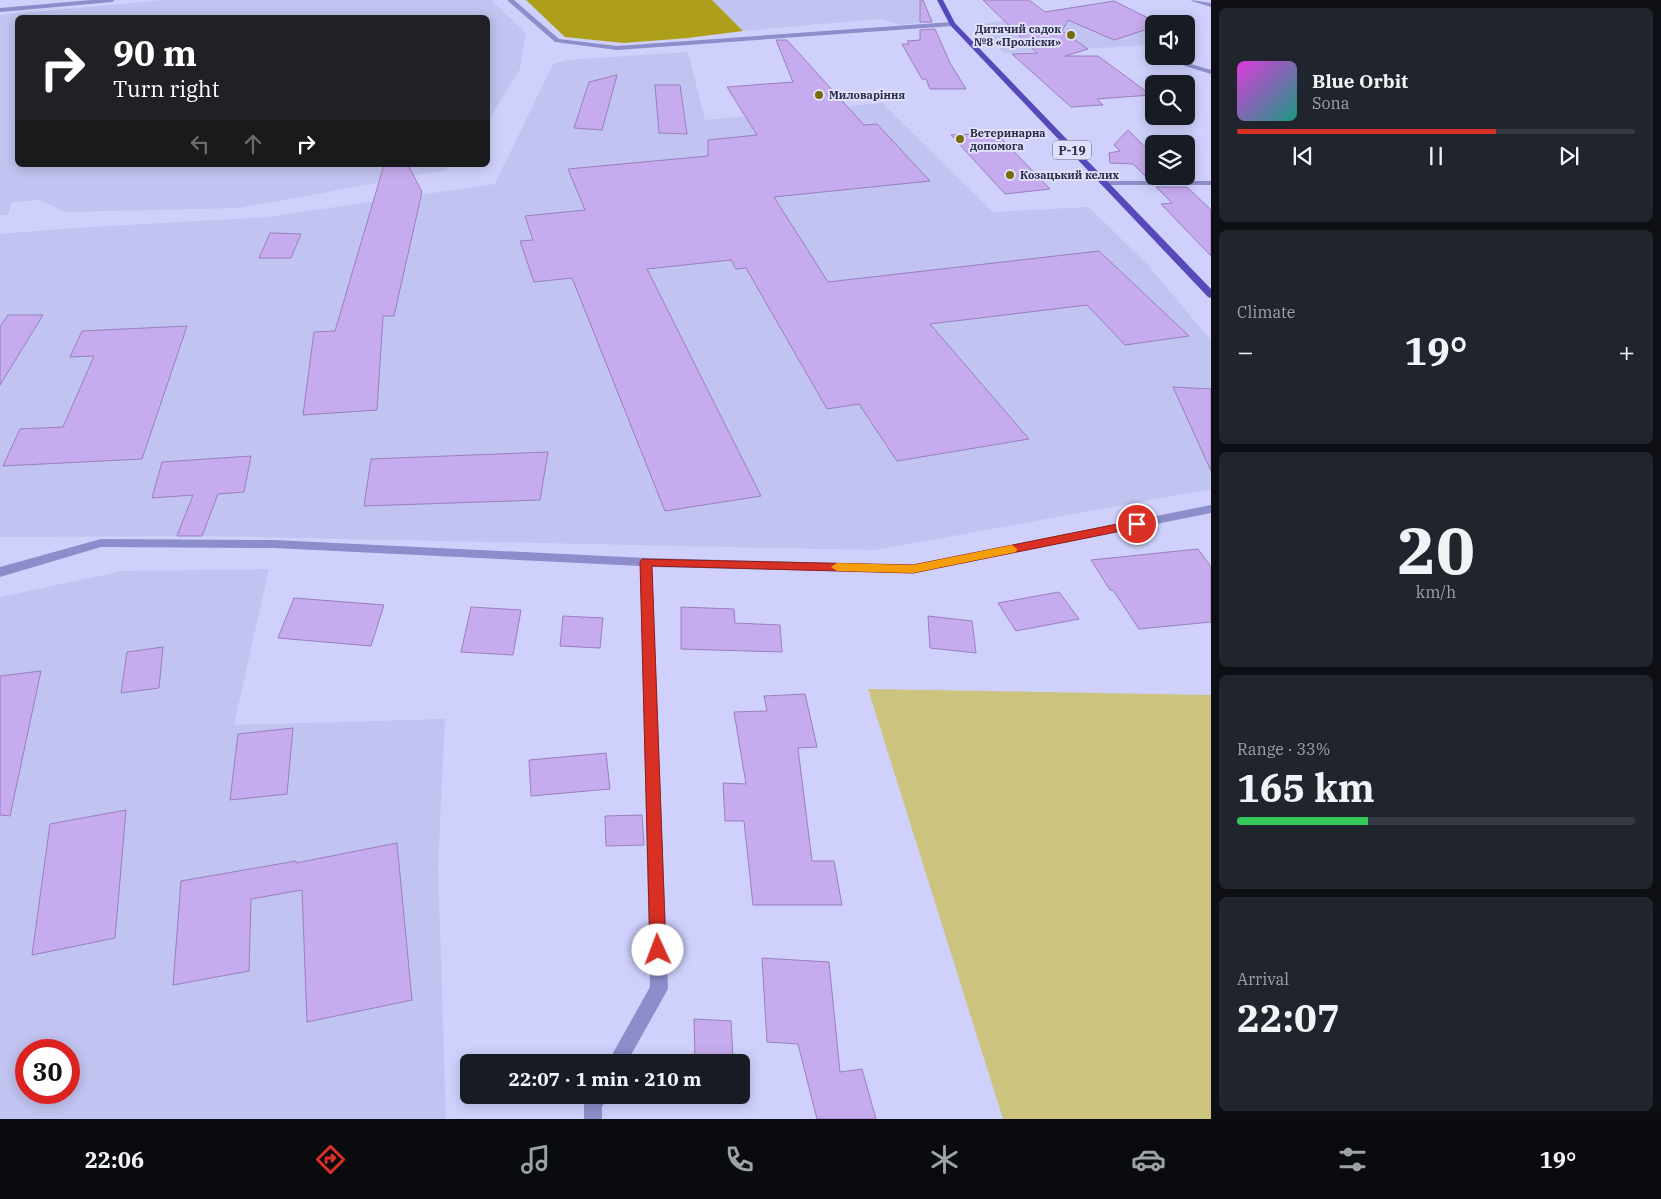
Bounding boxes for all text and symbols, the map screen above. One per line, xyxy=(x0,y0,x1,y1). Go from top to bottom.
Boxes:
map controls xyxy=(1145,15,1195,185)
button: sound xyxy=(1145,15,1195,65)
place label: Дитячий садок №8 «Проліски» xyxy=(974,22,1061,49)
marker: Дитячий садок №8 «Проліски» xyxy=(1065,29,1077,41)
text: 90 m xyxy=(113,30,197,76)
icon: right xyxy=(30,35,95,100)
text: Blue Orbit xyxy=(1312,69,1408,93)
text: Turn right xyxy=(113,74,220,103)
button: search xyxy=(1145,75,1195,125)
place label: Миловаріння xyxy=(829,88,905,102)
marker: Миловаріння xyxy=(813,89,825,101)
text: Sona xyxy=(1312,93,1349,113)
place label: Ветеринарна допомога xyxy=(970,126,1046,153)
icon: left xyxy=(186,130,214,158)
icon: ahead xyxy=(239,130,267,158)
icon: right xyxy=(292,130,320,158)
marker: Ветеринарна допомога xyxy=(954,133,966,145)
button: layers xyxy=(1145,135,1195,185)
road number: Р-19 xyxy=(1053,140,1091,160)
icon: previous xyxy=(1289,142,1317,170)
icon: pause xyxy=(1422,142,1450,170)
icon: next xyxy=(1555,142,1583,170)
place label: Козацький келих xyxy=(1020,168,1119,182)
marker: Козацький келих xyxy=(1004,169,1016,181)
text: Climate xyxy=(1237,302,1295,322)
text: 19° xyxy=(1404,326,1468,375)
text: − xyxy=(1237,333,1254,370)
text: + xyxy=(1618,333,1635,370)
pin xyxy=(1116,503,1158,545)
text: 20 xyxy=(1397,507,1475,592)
icon: arrive xyxy=(1123,510,1151,538)
text: km/h xyxy=(1416,582,1456,602)
text: Range · 33% xyxy=(1237,739,1330,759)
text: 165 km xyxy=(1237,763,1375,812)
position arrow xyxy=(631,923,683,975)
text: Arrival xyxy=(1237,969,1289,989)
text: 22:07 xyxy=(1237,993,1340,1042)
speed limit sign: 30 xyxy=(15,1039,80,1104)
text: 22:07 · 1 min · 210 m xyxy=(509,1067,701,1091)
icon: directions xyxy=(313,1142,348,1177)
icon: music xyxy=(518,1142,553,1177)
icon: phone xyxy=(722,1142,757,1177)
icon: climate xyxy=(927,1142,962,1177)
icon: car xyxy=(1131,1142,1166,1177)
icon: filters xyxy=(1335,1142,1370,1177)
text: 22:06 xyxy=(85,1145,144,1174)
text: 19° xyxy=(1540,1145,1576,1174)

